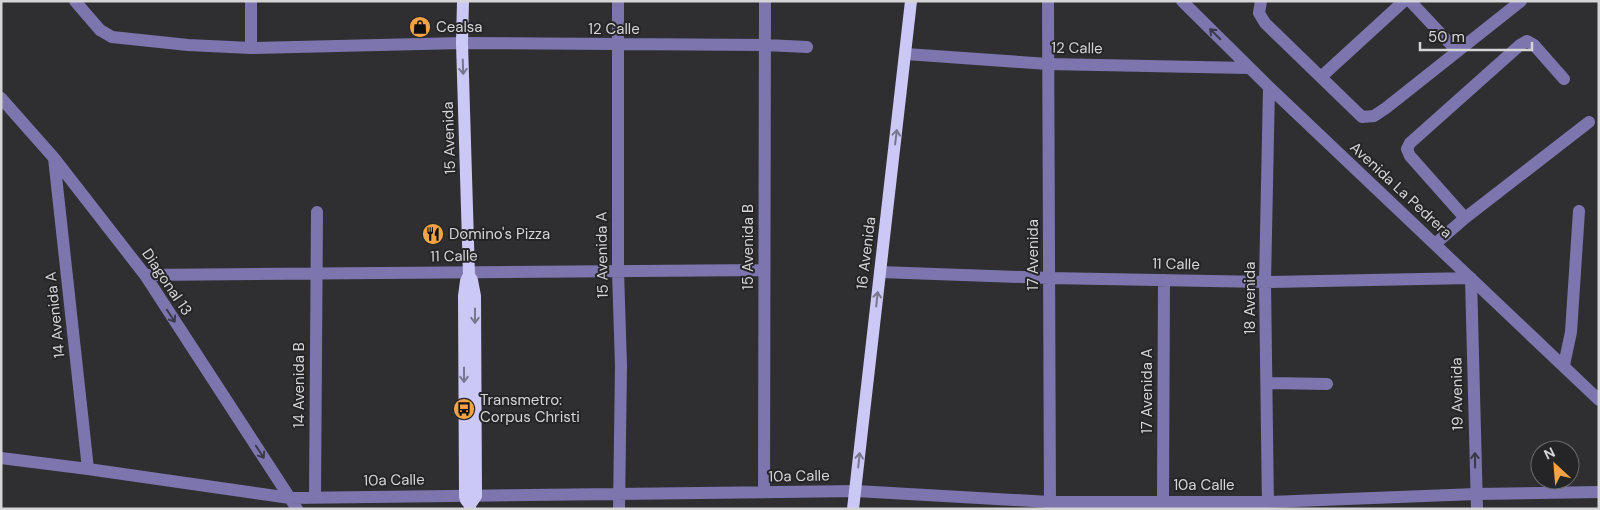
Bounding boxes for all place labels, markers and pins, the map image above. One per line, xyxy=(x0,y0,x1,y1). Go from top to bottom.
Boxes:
shop icon: Cealsa xyxy=(408,15,432,39)
place label: Cealsa xyxy=(436,17,482,37)
restaurant icon: Domino's Pizza xyxy=(421,222,445,246)
place label: Domino's Pizza xyxy=(449,224,550,244)
place label: Transmetro: Corpus Christi xyxy=(480,390,580,427)
bus stop icon: Transmetro: Corpus Christi xyxy=(452,397,476,421)

